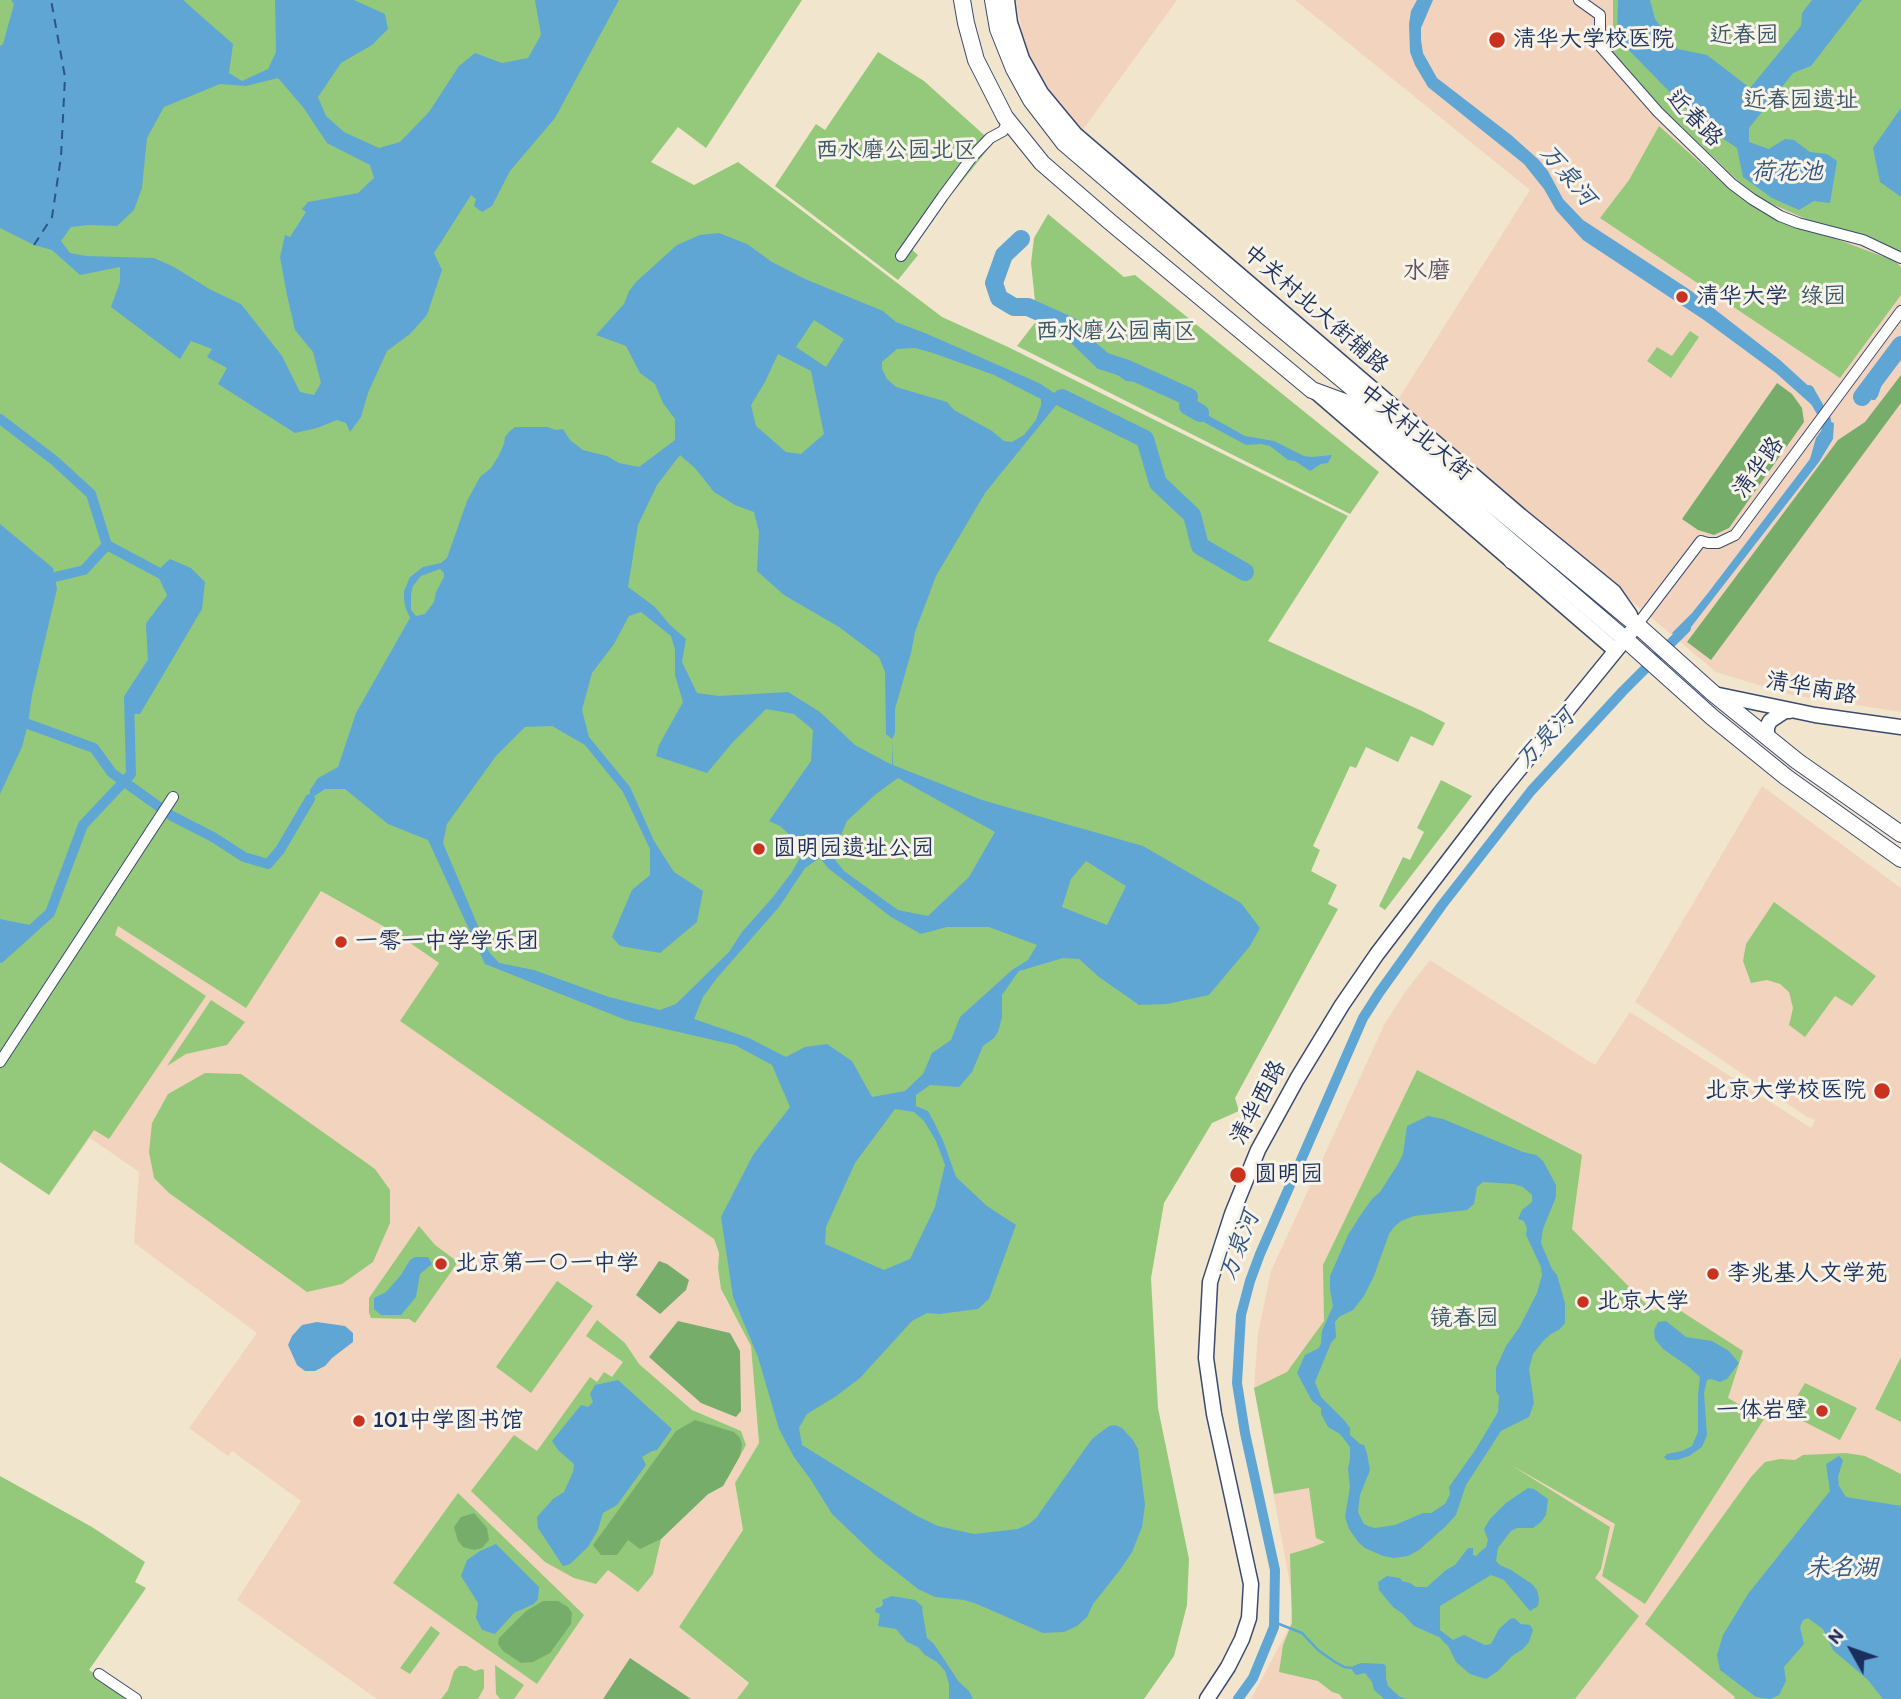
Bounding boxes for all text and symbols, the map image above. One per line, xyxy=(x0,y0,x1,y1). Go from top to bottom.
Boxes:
park label: 近春园 xyxy=(1710,22,1778,50)
place label: 清华大学校医院 xyxy=(1513,26,1674,54)
marker: 清华大学校医院 xyxy=(1487,30,1507,50)
street label: 近春路 xyxy=(1660,85,1728,153)
park label: 近春园遗址 xyxy=(1744,87,1858,115)
park label: 西水磨公园北区 xyxy=(816,137,976,165)
water label: 万泉河 xyxy=(1533,139,1601,213)
water label: 荷花池 xyxy=(1751,159,1823,187)
street label: 中关村北大街辅路 xyxy=(1237,239,1393,381)
district label: 水磨 xyxy=(1403,258,1451,286)
place label: 清华大学 xyxy=(1696,283,1788,311)
park label: 绿园 xyxy=(1800,283,1846,311)
marker: 清华大学 xyxy=(1674,289,1690,305)
park label: 西水磨公园南区 xyxy=(1036,318,1196,346)
street label: 中关村北大街 xyxy=(1353,379,1477,487)
street label: 清华路 xyxy=(1728,432,1790,504)
street label: 清华南路 xyxy=(1763,667,1859,711)
water label: 万泉河 xyxy=(1511,703,1581,775)
place label: 圆明园遗址公园 xyxy=(773,835,934,863)
marker: 圆明园遗址公园 xyxy=(751,841,767,857)
place label: 一零一中学学乐团 xyxy=(355,928,539,956)
marker: 一零一中学学乐团 xyxy=(333,934,349,950)
street label: 清华西路 xyxy=(1225,1056,1293,1150)
place label: 北京大学校医院 xyxy=(1705,1077,1866,1105)
marker: 北京大学校医院 xyxy=(1872,1081,1892,1101)
place label: 圆明园 xyxy=(1254,1161,1323,1189)
marker: 圆明园 xyxy=(1228,1165,1248,1185)
water label: 万泉河 xyxy=(1214,1207,1266,1285)
place label: 北京第一〇一中学 xyxy=(455,1250,639,1278)
marker: 北京第一〇一中学 xyxy=(433,1256,449,1272)
place label: 李兆基人文学苑 xyxy=(1727,1260,1888,1288)
marker: 李兆基人文学苑 xyxy=(1705,1266,1721,1282)
place label: 北京大学 xyxy=(1597,1288,1689,1316)
marker: 北京大学 xyxy=(1575,1294,1591,1310)
park label: 镜春园 xyxy=(1430,1305,1498,1333)
place label: 一体岩壁 xyxy=(1716,1397,1808,1425)
marker: 一体岩壁 xyxy=(1814,1403,1830,1419)
place label: 101中学图书馆 xyxy=(373,1407,524,1435)
marker: 101中学图书馆 xyxy=(351,1413,367,1429)
water label: 未名湖 xyxy=(1806,1555,1878,1583)
north arrow xyxy=(1817,1615,1887,1685)
text: N xyxy=(1823,1624,1848,1648)

